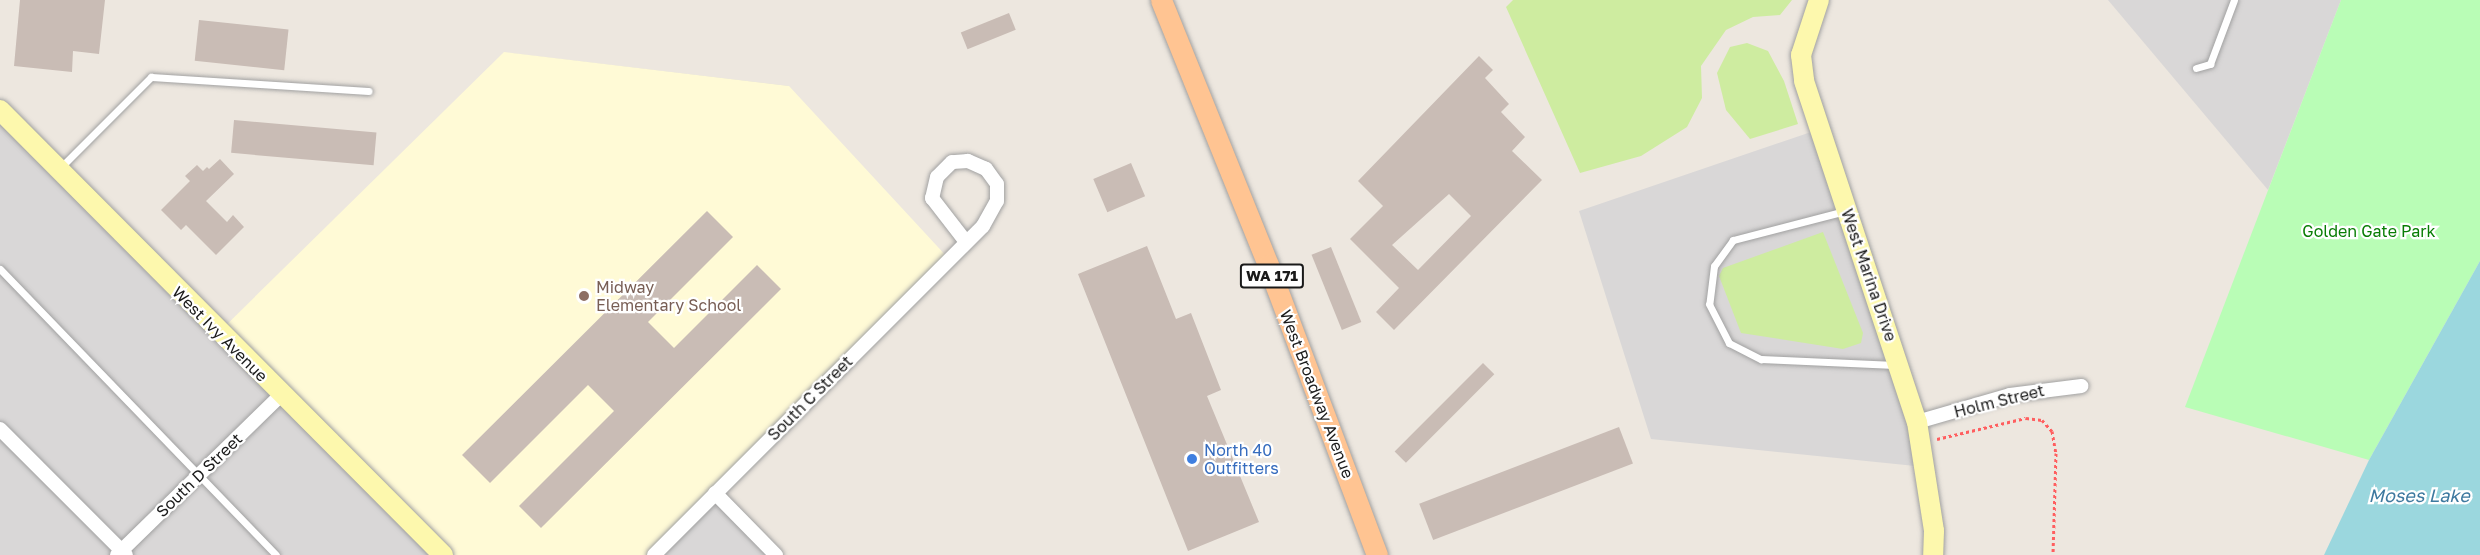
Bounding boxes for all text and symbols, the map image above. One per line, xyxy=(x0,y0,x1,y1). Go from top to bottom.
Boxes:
street label: West Marina Drive xyxy=(1837,206,1901,344)
park label: Golden Gate Park xyxy=(2302,221,2436,241)
road number: WA 171 xyxy=(1239,264,1305,288)
place label: Midway Elementary School xyxy=(596,277,741,315)
street label: West Ivy Avenue xyxy=(168,282,272,386)
marker: Midway Elementary School xyxy=(577,289,591,303)
street label: West Broadway Avenue xyxy=(1276,307,1358,481)
street label: South C Street xyxy=(764,352,856,444)
street label: Holm Street xyxy=(1952,381,2046,421)
street label: South D Street xyxy=(152,429,246,521)
place label: North 40 Outfitters xyxy=(1204,440,1279,478)
marker: North 40 Outfitters xyxy=(1185,452,1199,466)
water label: Moses Lake xyxy=(2368,484,2470,506)

